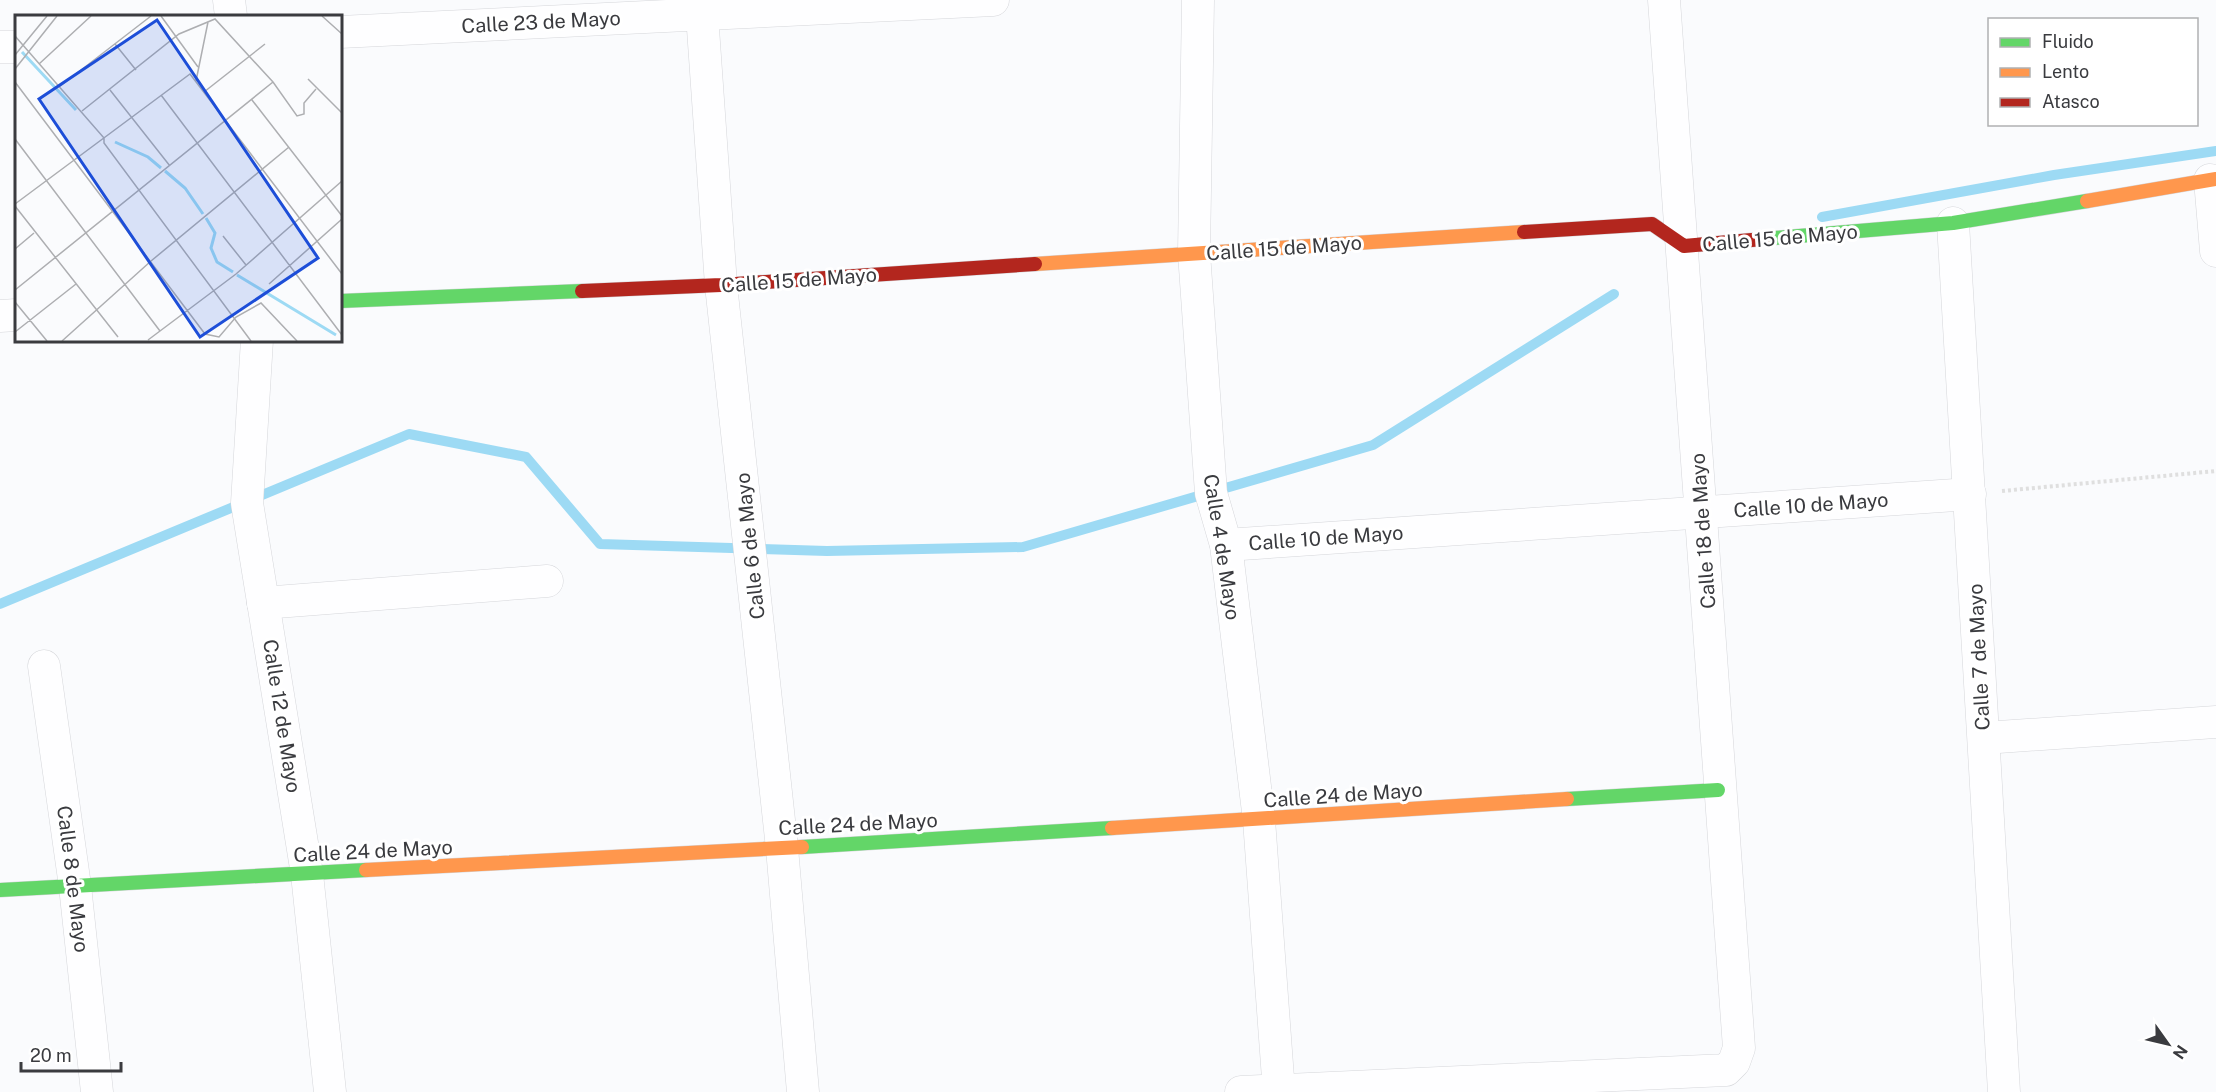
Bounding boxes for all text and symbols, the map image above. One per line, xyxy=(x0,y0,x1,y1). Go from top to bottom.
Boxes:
street label: Calle 23 de Mayo xyxy=(461,6,621,38)
inset map xyxy=(15,15,342,342)
legend xyxy=(1988,18,2198,126)
text: Fluido xyxy=(2042,31,2094,52)
text: Lento xyxy=(2042,61,2089,82)
text: Atasco xyxy=(2042,91,2100,112)
street label: Calle 15 de Mayo xyxy=(1701,219,1859,257)
street label: Calle 15 de Mayo xyxy=(1205,231,1363,265)
street label: Calle 15 de Mayo xyxy=(720,263,878,297)
street label: Calle 18 de Mayo xyxy=(1686,452,1720,610)
street label: Calle 6 de Mayo xyxy=(730,472,770,620)
street label: Calle 4 de Mayo xyxy=(1199,472,1245,622)
street label: Calle 10 de Mayo xyxy=(1733,488,1889,522)
street label: Calle 10 de Mayo xyxy=(1248,521,1404,555)
street label: Calle 7 de Mayo xyxy=(1963,583,1995,731)
street label: Calle 12 de Mayo xyxy=(258,638,306,794)
street label: Calle 24 de Mayo xyxy=(1263,777,1423,813)
street label: Calle 8 de Mayo xyxy=(52,804,94,954)
street label: Calle 24 de Mayo xyxy=(778,808,938,840)
street label: Calle 24 de Mayo xyxy=(293,835,453,867)
north arrow xyxy=(2138,1014,2198,1074)
scale bar xyxy=(21,1035,122,1073)
text: N xyxy=(2169,1042,2191,1063)
text: 20 m xyxy=(30,1045,72,1066)

